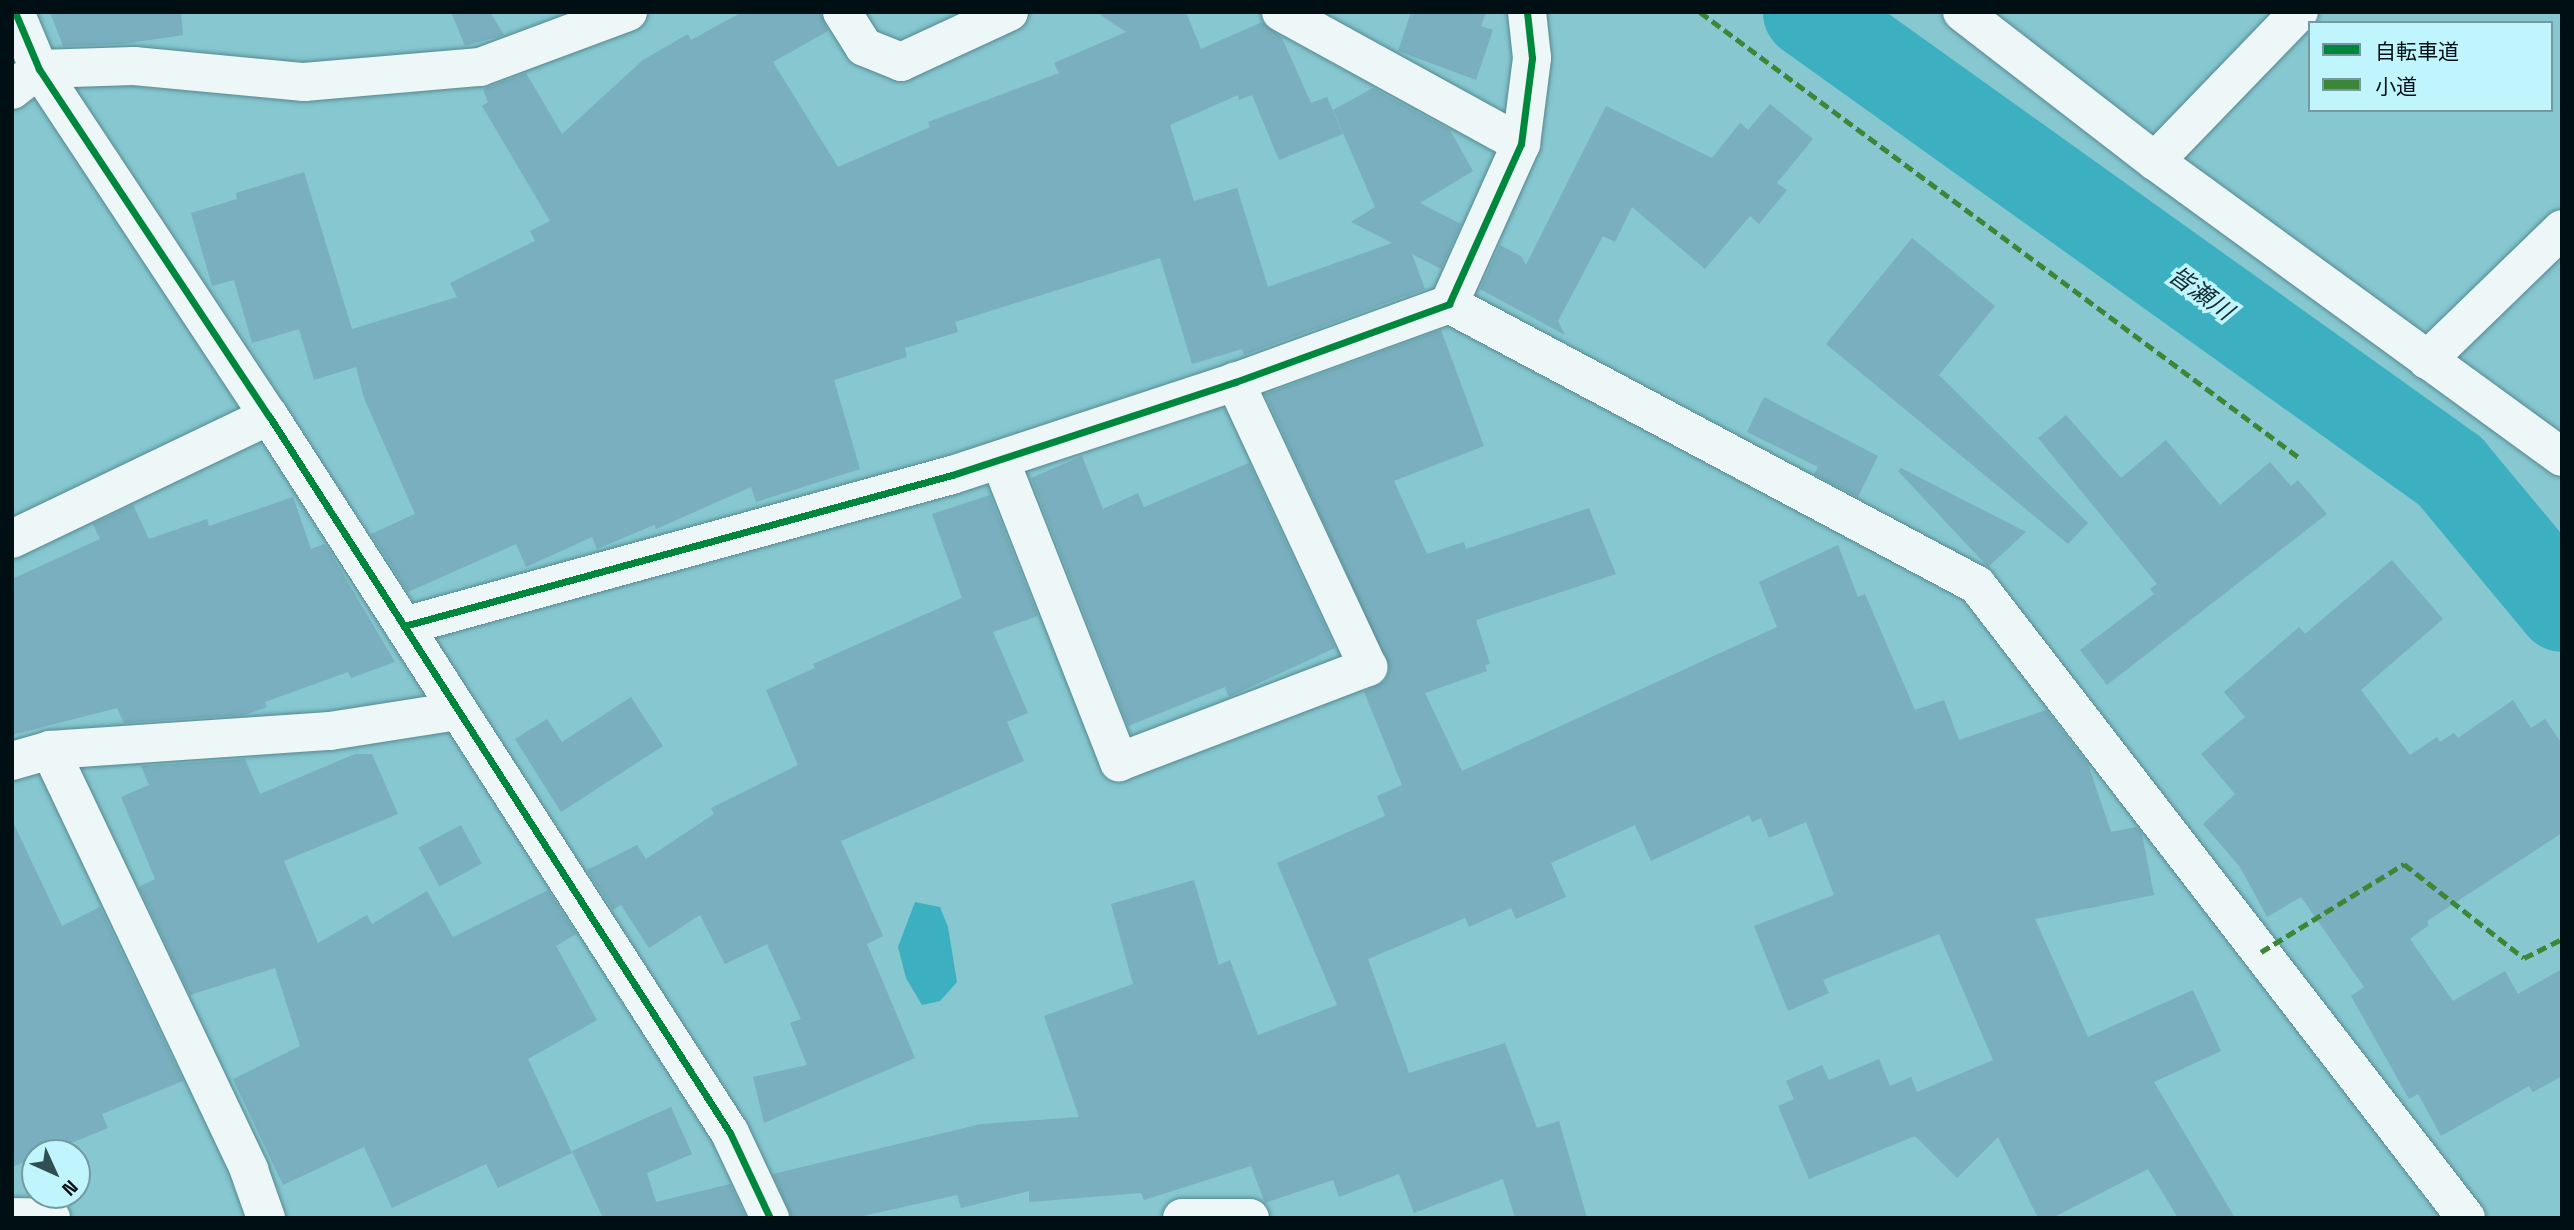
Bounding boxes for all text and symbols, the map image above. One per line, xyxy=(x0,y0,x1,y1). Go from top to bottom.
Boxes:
legend xyxy=(2308,21,2553,112)
text: 自転車道 xyxy=(2375,38,2459,65)
text: 小道 xyxy=(2375,73,2417,100)
water label: 皆瀬川 xyxy=(2163,260,2239,326)
north arrow xyxy=(21,1139,91,1209)
text: N xyxy=(56,1174,83,1201)

